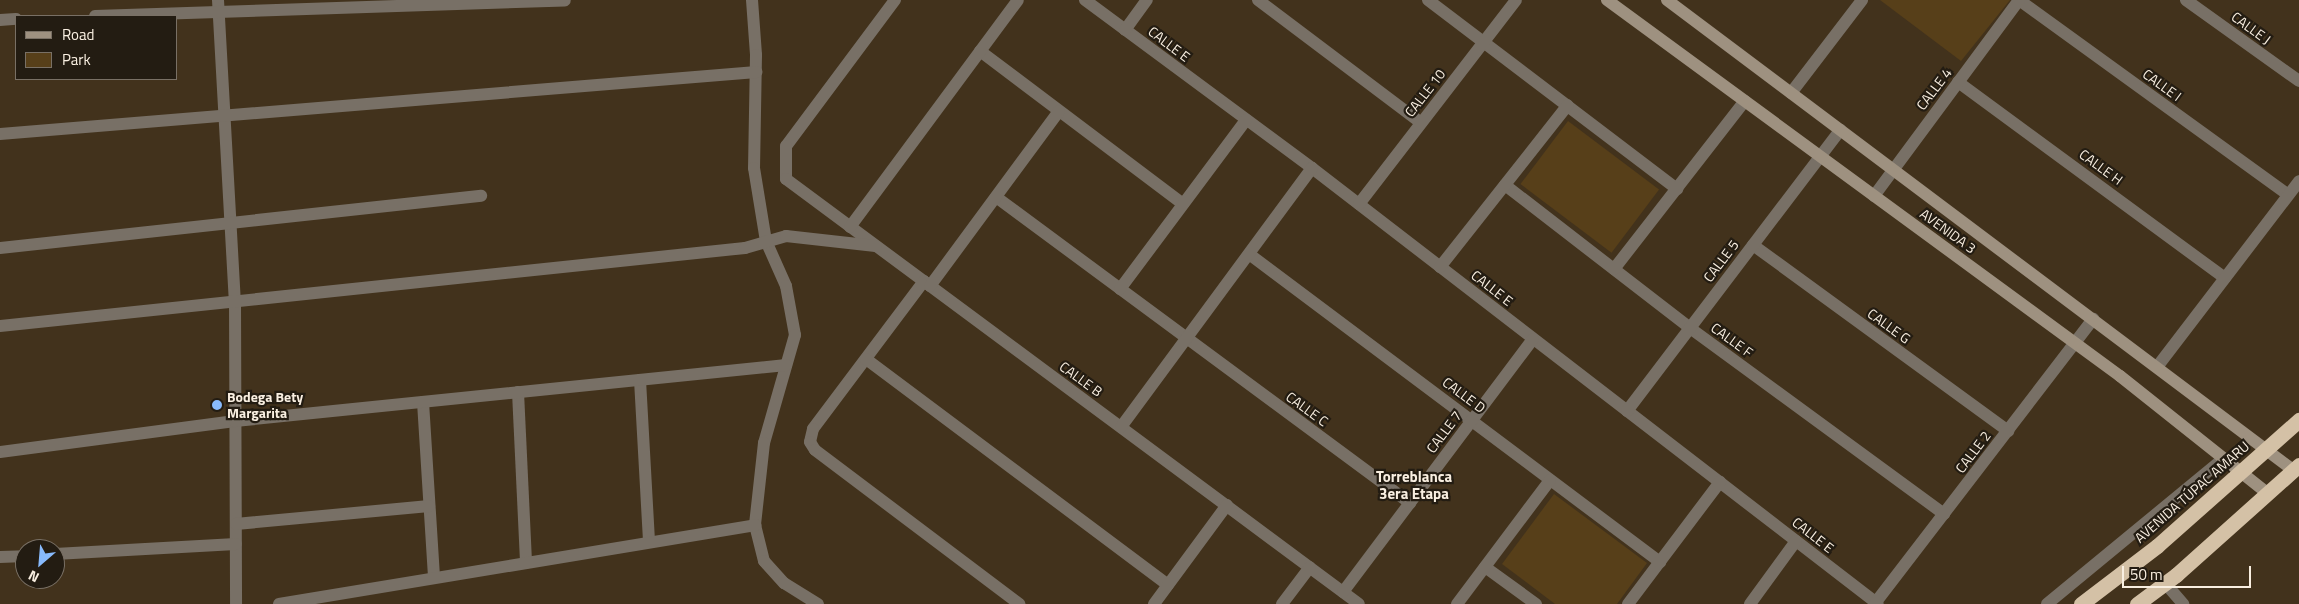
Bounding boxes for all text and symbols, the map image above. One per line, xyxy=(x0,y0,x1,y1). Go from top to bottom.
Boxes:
street label: CALLE J xyxy=(2228,8,2274,48)
legend xyxy=(15,15,178,80)
text: Road xyxy=(62,23,94,46)
street label: CALLE E xyxy=(1145,23,1193,65)
text: Park xyxy=(62,48,91,71)
street label: CALLE 4 xyxy=(1913,65,1955,113)
street label: CALLE I xyxy=(2139,65,2185,105)
street label: CALLE 10 xyxy=(1401,66,1449,120)
street label: CALLE H xyxy=(2076,146,2126,188)
street label: AVENIDA 3 xyxy=(1917,205,1979,257)
street label: CALLE 5 xyxy=(1700,237,1742,285)
street label: CALLE E xyxy=(1468,267,1516,309)
street label: CALLE G xyxy=(1864,305,1914,347)
street label: CALLE F xyxy=(1708,319,1756,361)
street label: CALLE B xyxy=(1056,358,1106,400)
street label: CALLE D xyxy=(1439,373,1489,417)
street label: CALLE C xyxy=(1283,388,1331,430)
place label: Bodega Bety Margarita xyxy=(227,389,303,422)
marker: Bodega Bety Margarita xyxy=(211,399,223,411)
street label: CALLE 7 xyxy=(1423,408,1465,456)
street label: CALLE 2 xyxy=(1952,428,1994,476)
street label: AVENIDA TÚPAC AMARU xyxy=(2131,438,2253,546)
district label: Torreblanca 3era Etapa xyxy=(1376,467,1452,502)
street label: CALLE E xyxy=(1789,514,1837,556)
north arrow xyxy=(15,539,65,589)
scale bar xyxy=(2124,556,2253,588)
text: 50 m xyxy=(2130,563,2163,586)
text: N xyxy=(24,565,43,588)

